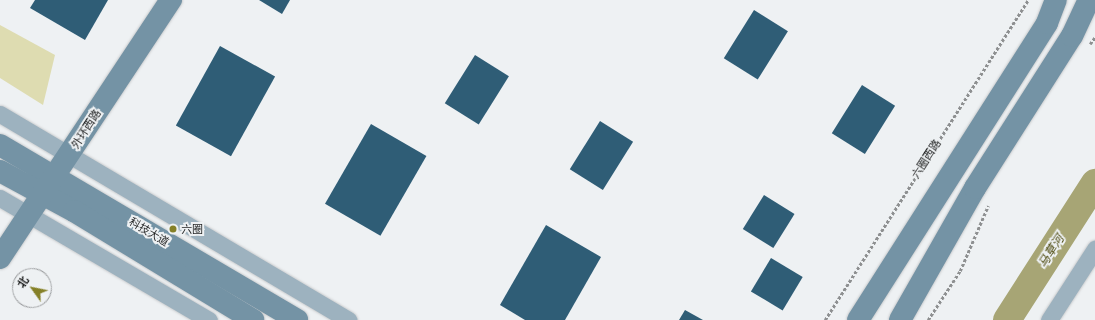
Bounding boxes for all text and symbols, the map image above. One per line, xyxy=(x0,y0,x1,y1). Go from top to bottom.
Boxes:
street label: 外环西路 xyxy=(68,107,104,151)
street label: 六圈西路 xyxy=(908,137,944,181)
street label: 科技大道 xyxy=(127,215,171,249)
place label: 六圈 xyxy=(181,222,203,236)
marker: 六圈 xyxy=(168,224,178,234)
water label: 马草河 xyxy=(1035,232,1067,270)
north arrow xyxy=(12,268,52,308)
text: 北 xyxy=(13,273,32,291)

